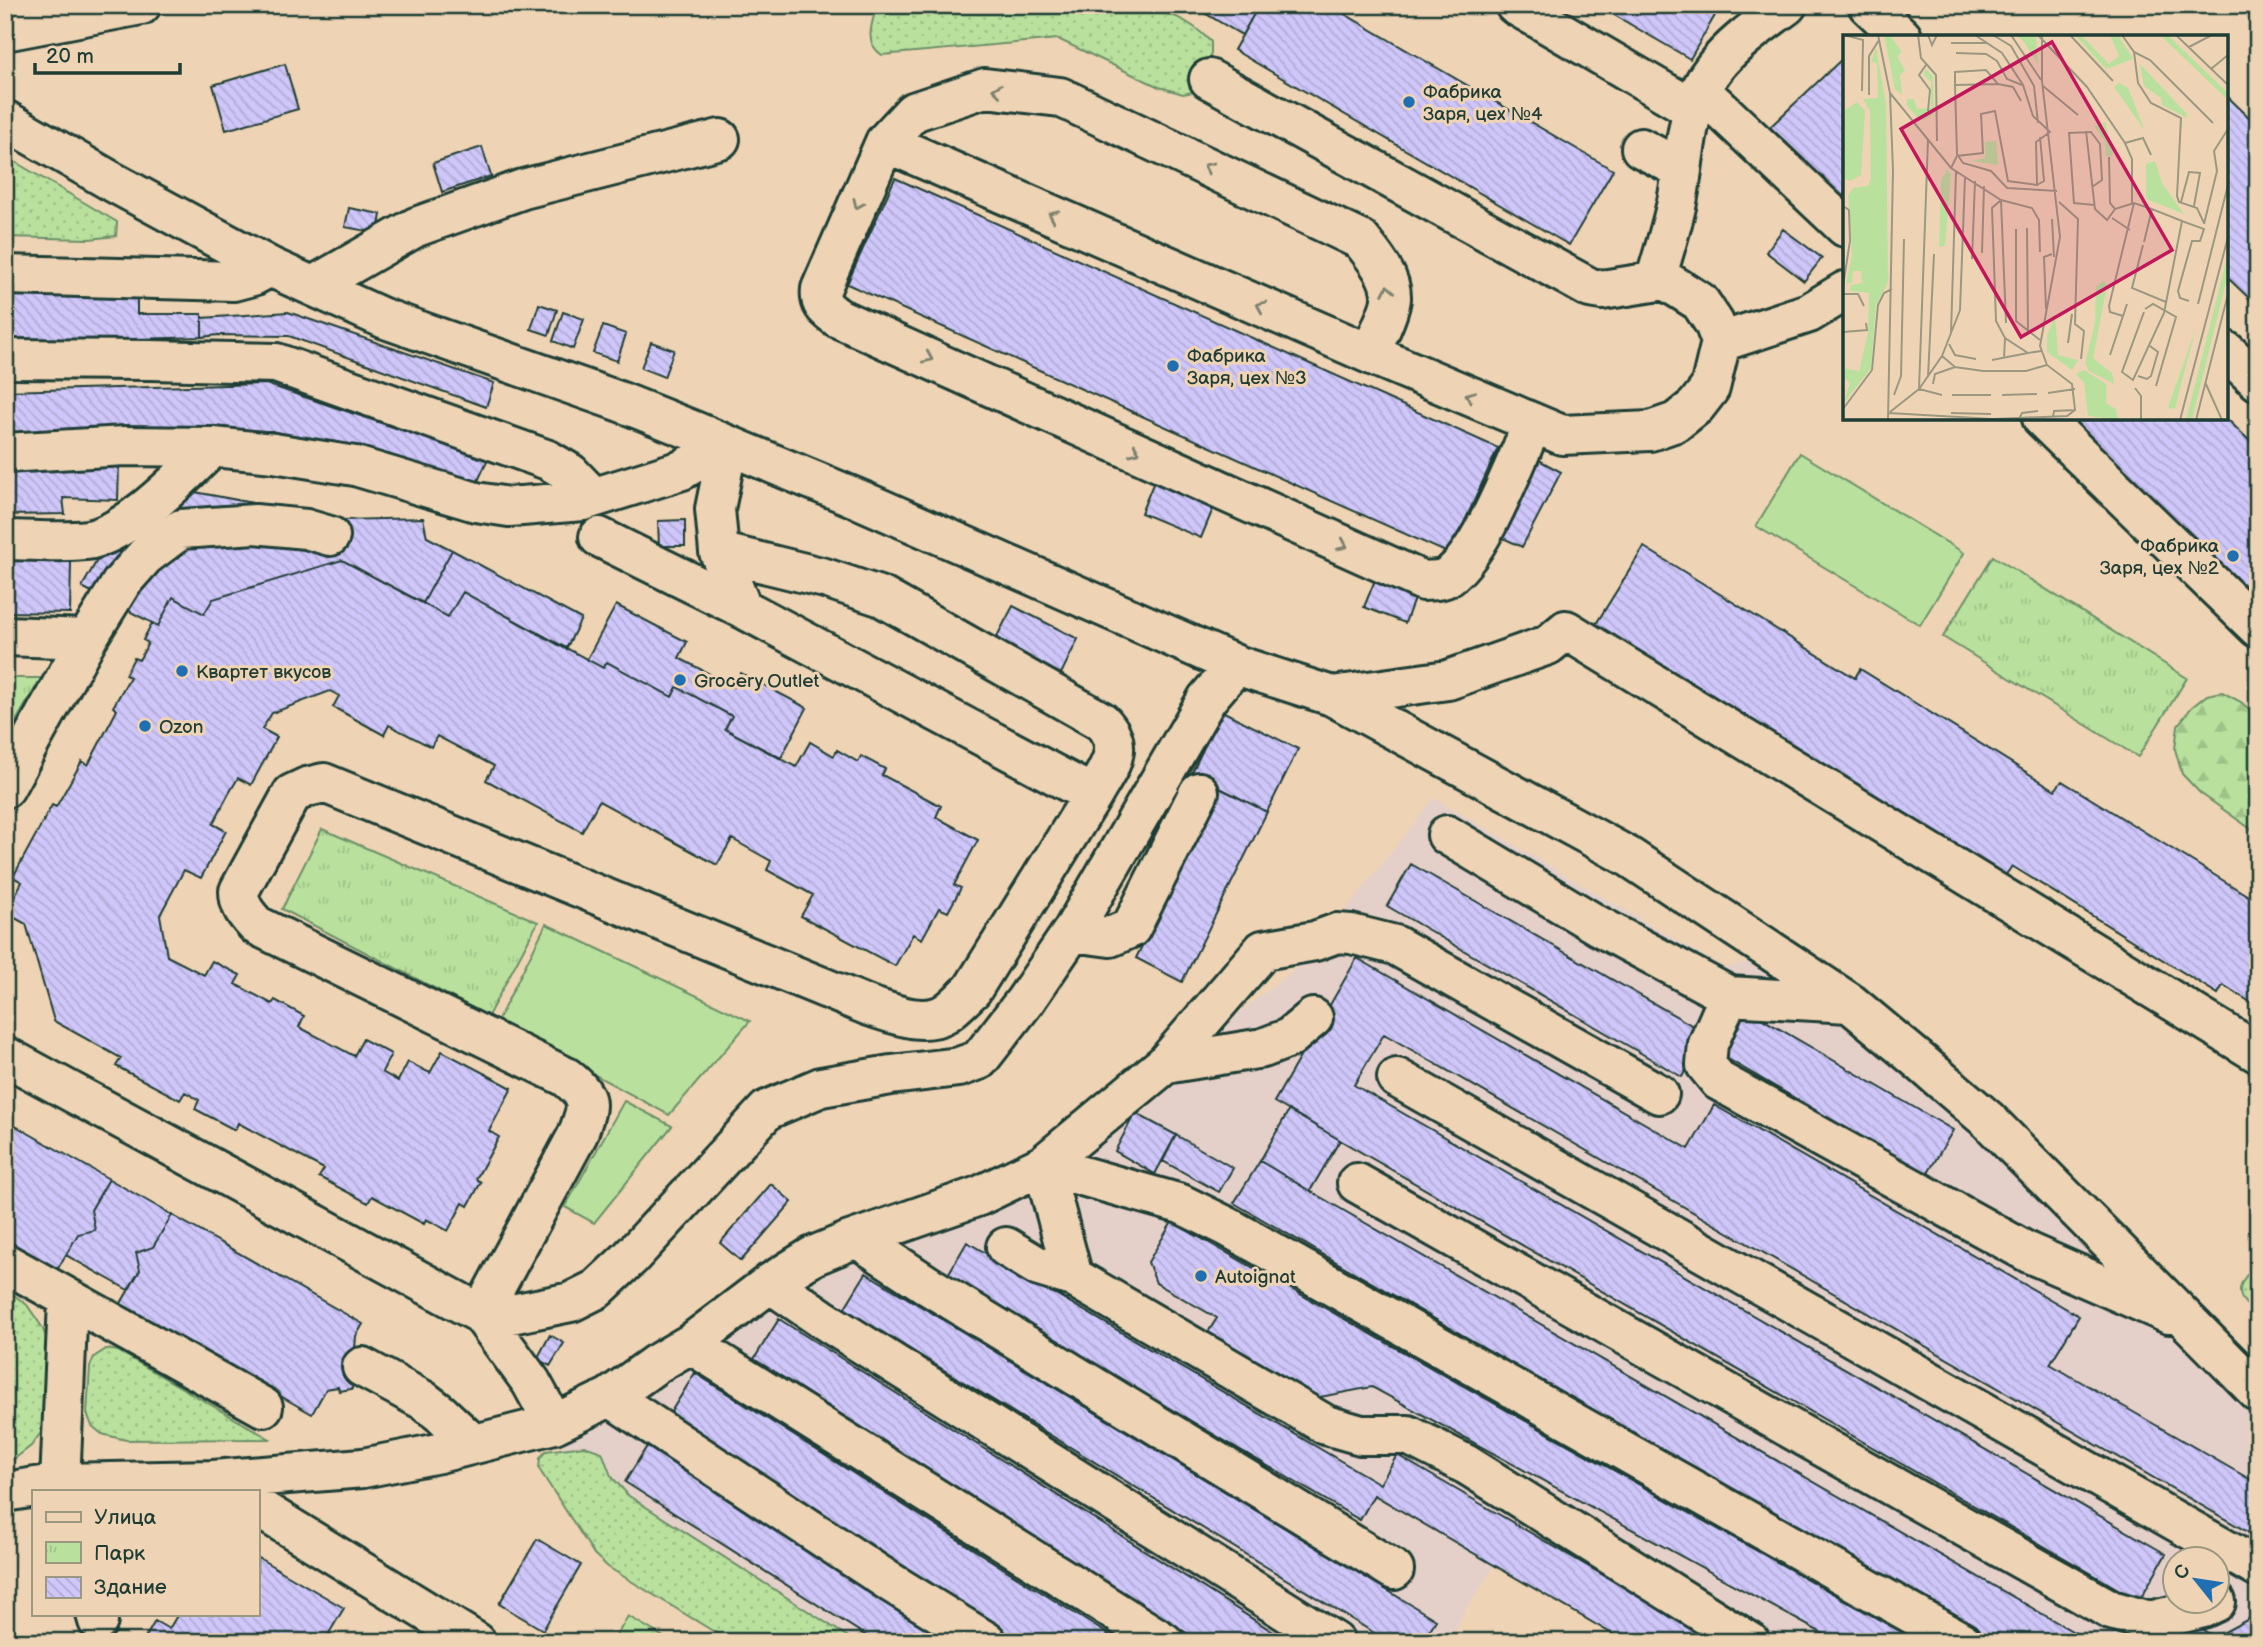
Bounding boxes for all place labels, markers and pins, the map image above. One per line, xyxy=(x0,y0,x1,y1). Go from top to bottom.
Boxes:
place label: Фабрика Заря, цех №4 xyxy=(1423,81,1543,126)
marker: Фабрика Заря, цех №4 xyxy=(1401,94,1417,110)
place label: Фабрика Заря, цех №3 xyxy=(1187,345,1307,390)
marker: Фабрика Заря, цех №3 xyxy=(1165,358,1181,374)
place label: Фабрика Заря, цех №2 xyxy=(2100,535,2220,580)
marker: Фабрика Заря, цех №2 xyxy=(2225,548,2241,564)
place label: Квартет вкусов xyxy=(196,661,331,684)
marker: Квартет вкусов xyxy=(174,663,190,679)
place label: Grocery Outlet xyxy=(694,670,819,693)
marker: Grocery Outlet xyxy=(672,672,688,688)
place label: Ozon xyxy=(159,716,204,739)
marker: Ozon xyxy=(137,718,153,734)
place label: Autoignat xyxy=(1215,1266,1296,1289)
marker: Autoignat xyxy=(1193,1268,1209,1284)

